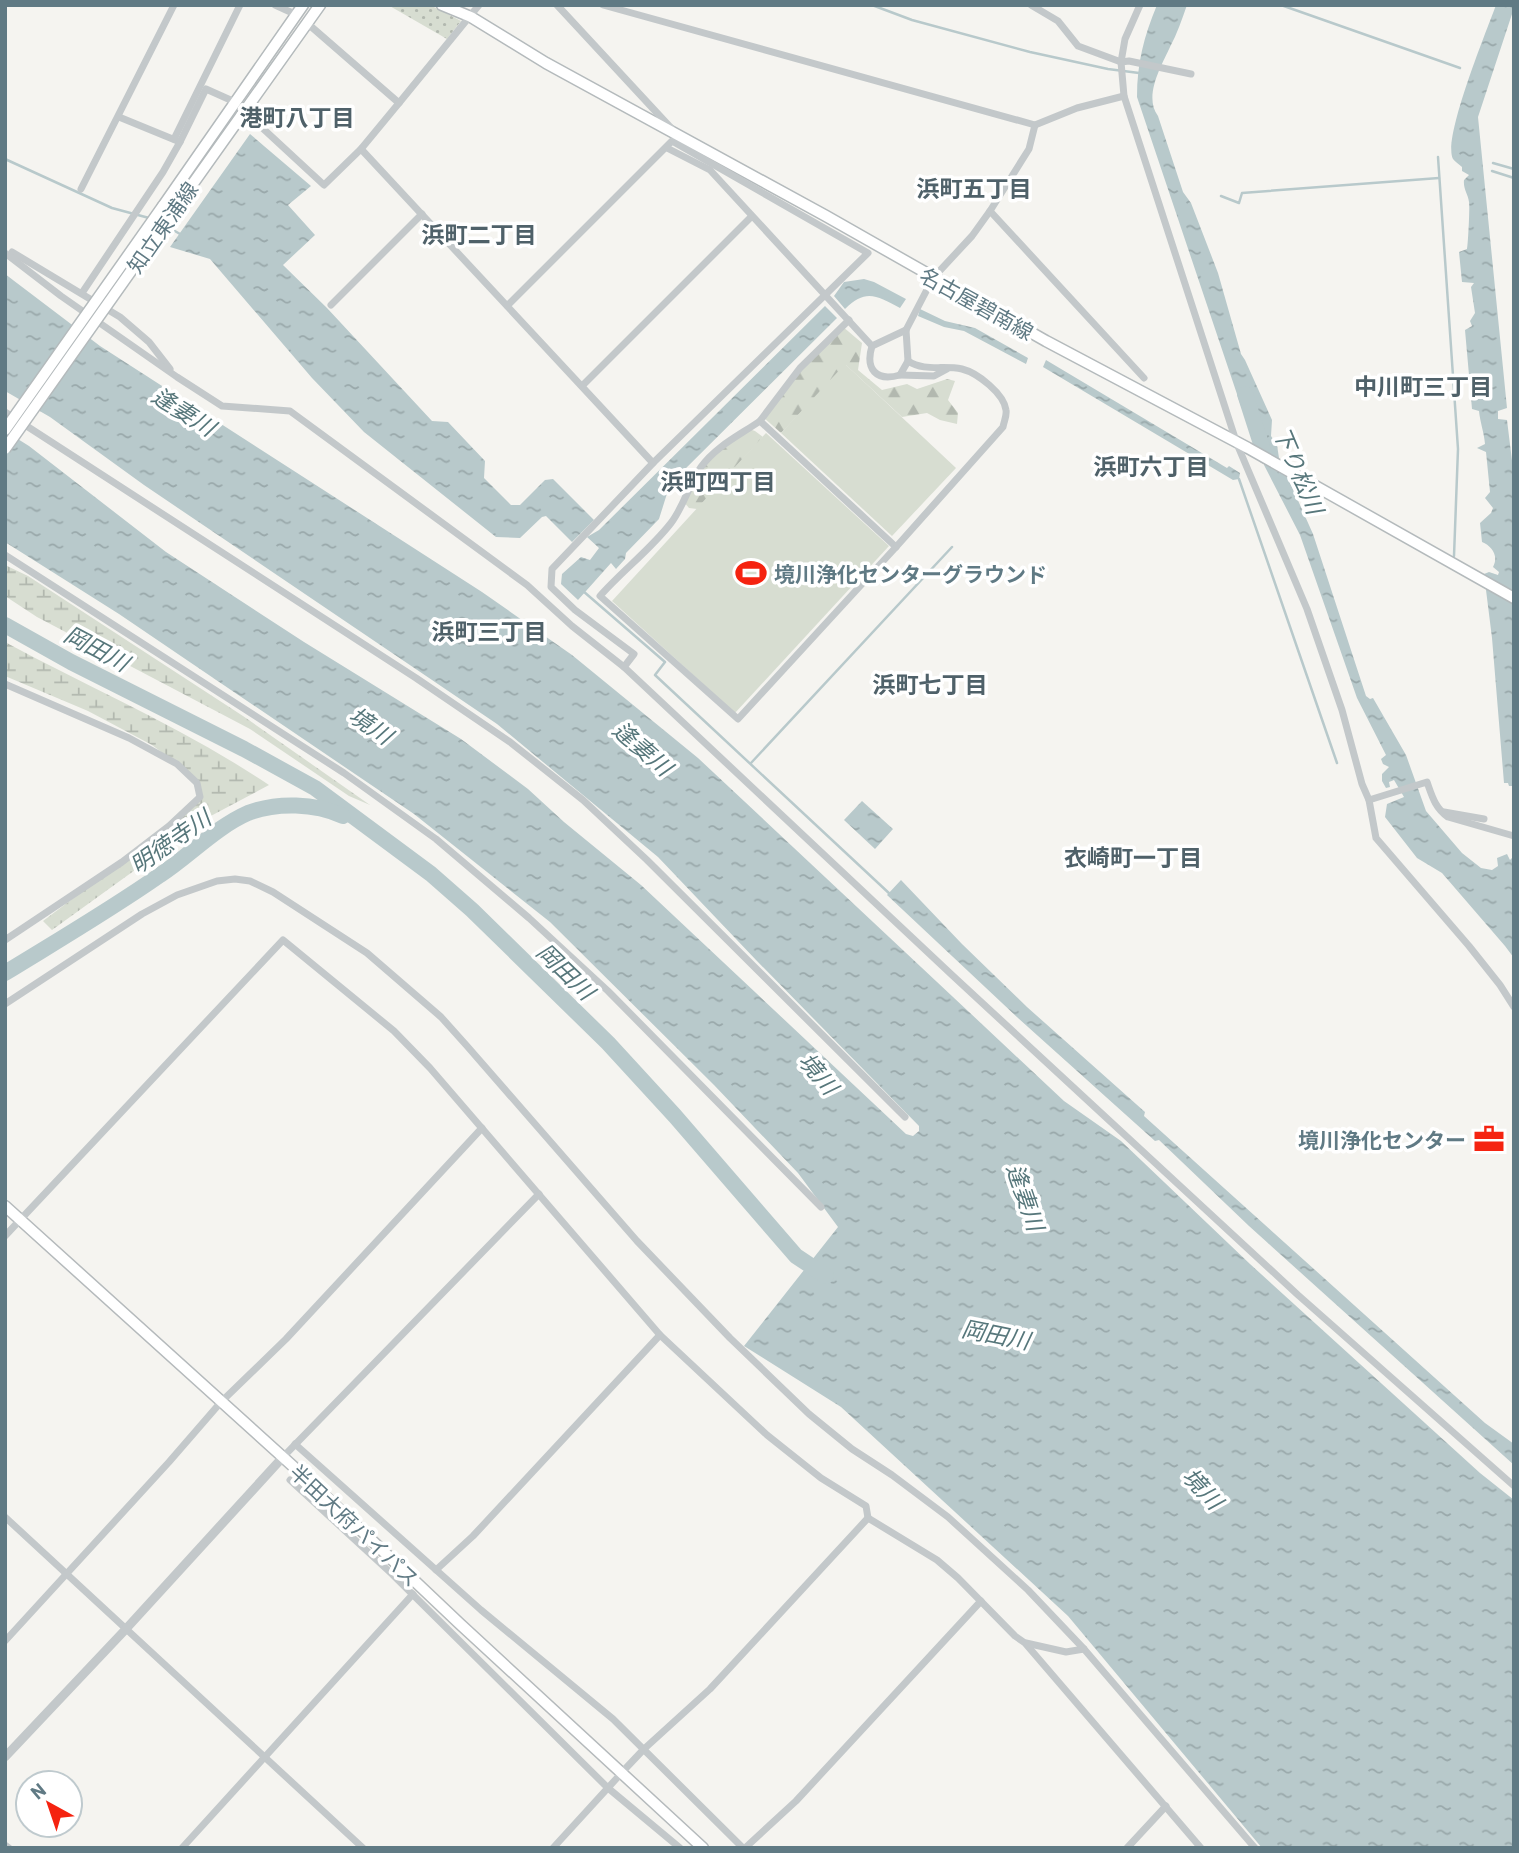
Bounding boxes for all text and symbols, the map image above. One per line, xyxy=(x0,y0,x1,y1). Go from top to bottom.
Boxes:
district label: 港町八丁目 xyxy=(240,103,355,131)
district label: 浜町五丁目 xyxy=(917,174,1032,202)
street label: 知立東浦線 xyxy=(122,177,202,277)
district label: 浜町二丁目 xyxy=(422,220,537,248)
street label: 名古屋碧南線 xyxy=(916,262,1038,344)
district label: 中川町三丁目 xyxy=(1354,372,1492,400)
water label: 逢妻川 xyxy=(147,381,223,443)
water label: 下り松川 xyxy=(1268,422,1331,521)
district label: 浜町六丁目 xyxy=(1094,452,1209,480)
district label: 浜町四丁目 xyxy=(661,467,776,495)
sports icon: 境川浄化センターグラウンド xyxy=(734,556,768,590)
place label: 境川浄化センターグラウンド xyxy=(774,561,1047,586)
district label: 浜町三丁目 xyxy=(432,617,547,645)
water label: 岡田川 xyxy=(60,619,137,678)
district label: 浜町七丁目 xyxy=(873,670,988,698)
water label: 境川 xyxy=(344,701,400,751)
water label: 逢妻川 xyxy=(608,715,680,783)
water label: 明徳寺川 xyxy=(124,801,218,879)
district label: 衣崎町一丁目 xyxy=(1064,843,1202,871)
water label: 岡田川 xyxy=(531,937,603,1007)
water label: 境川 xyxy=(793,1046,846,1102)
office icon: 境川浄化センター xyxy=(1472,1122,1506,1156)
place label: 境川浄化センター xyxy=(1298,1127,1466,1152)
water label: 逢妻川 xyxy=(1002,1160,1051,1237)
water label: 岡田川 xyxy=(959,1314,1035,1355)
street label: 半田大府パイパス xyxy=(285,1459,425,1591)
water label: 境川 xyxy=(1177,1462,1231,1517)
north arrow xyxy=(14,1769,84,1839)
text: N xyxy=(26,1778,50,1803)

